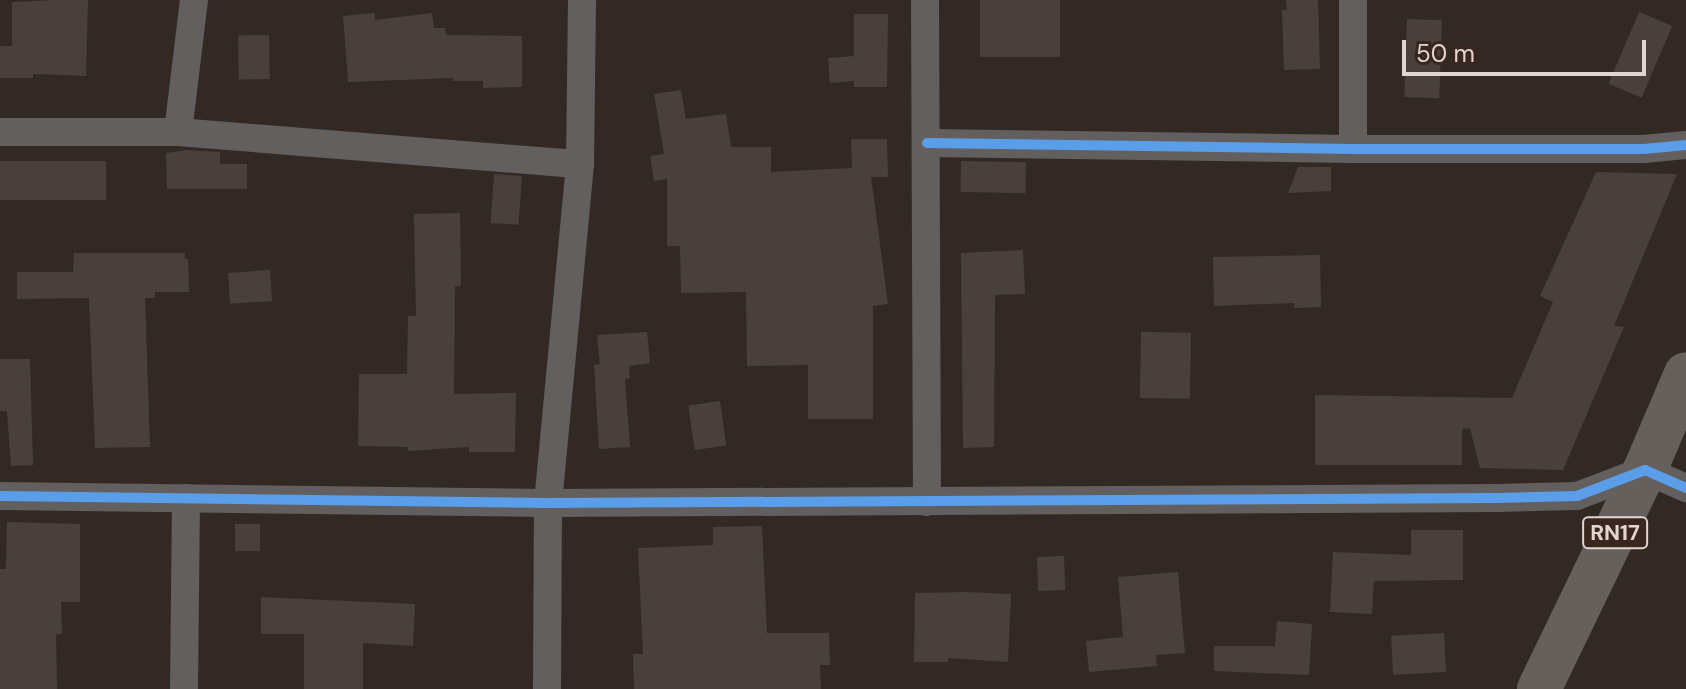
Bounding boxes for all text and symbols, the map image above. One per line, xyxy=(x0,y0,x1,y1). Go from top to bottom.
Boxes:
scale bar xyxy=(1406,24,1650,74)
text: 50 m xyxy=(1416,38,1475,69)
road number: RN17 xyxy=(1581,515,1649,551)

